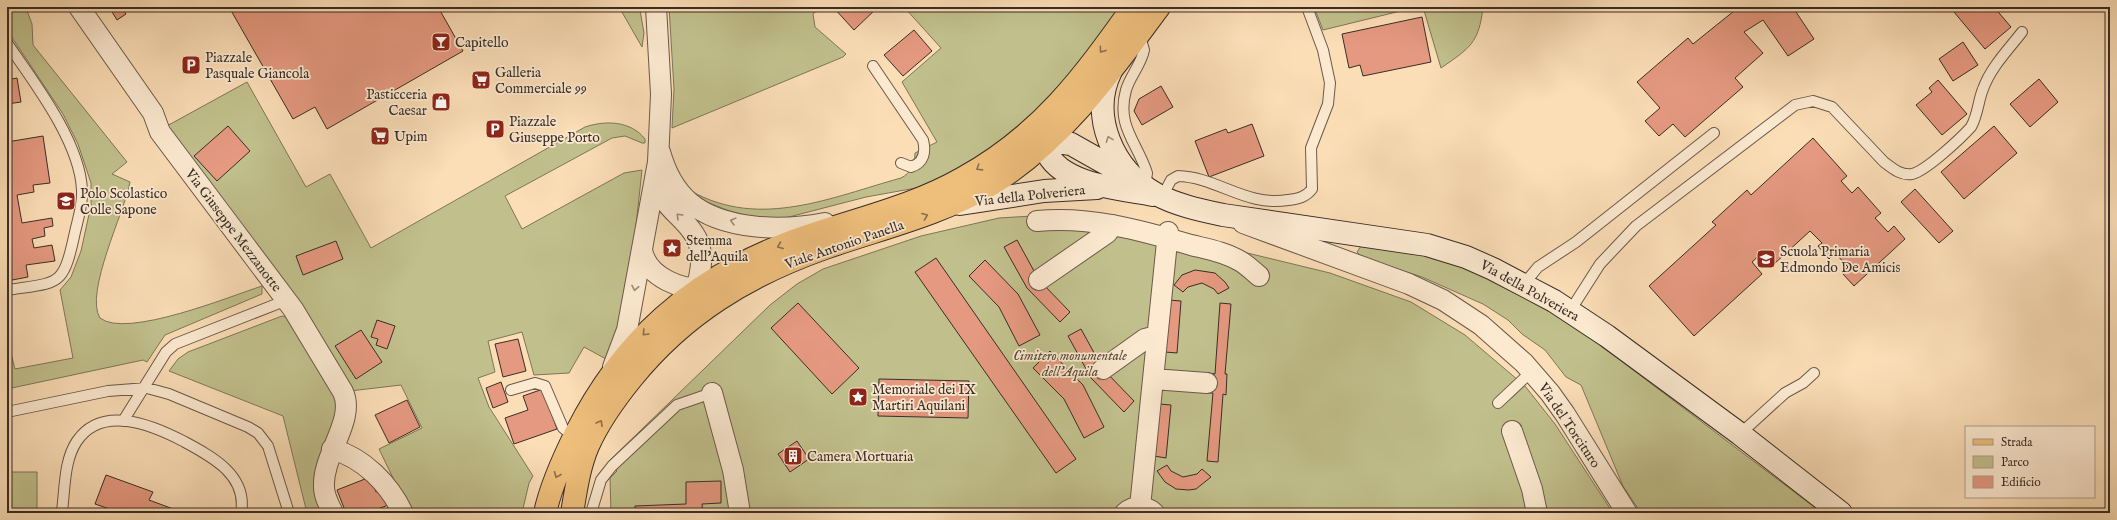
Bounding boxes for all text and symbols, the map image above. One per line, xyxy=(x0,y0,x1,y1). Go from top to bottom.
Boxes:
bar icon: Capitello xyxy=(430,31,452,53)
place label: Capitello xyxy=(455,34,509,52)
one-way arrow xyxy=(1099,46,1107,53)
place label: Piazzale Pasquale Giancola xyxy=(205,49,310,83)
parking icon: Piazzale Pasquale Giancola xyxy=(180,54,202,76)
place label: Galleria Commerciale 99 xyxy=(495,64,587,98)
supermarket icon: Galleria Commerciale 99 xyxy=(470,69,492,91)
place label: Pasticceria Caesar xyxy=(366,86,428,120)
shop icon: Pasticceria Caesar xyxy=(430,91,452,113)
place label: Piazzale Giuseppe Porto xyxy=(509,113,600,147)
parking icon: Piazzale Giuseppe Porto xyxy=(484,118,506,140)
supermarket icon: Upim xyxy=(369,125,391,147)
place label: Upim xyxy=(394,128,428,146)
one-way arrow xyxy=(1105,135,1113,142)
one-way arrow xyxy=(976,164,983,171)
street label: Via Giuseppe Mezzanotte xyxy=(180,165,286,296)
street label: Via della Polveriera xyxy=(973,181,1087,211)
place label: Polo Scolastico Colle Sapone xyxy=(80,185,168,219)
school or university icon: Polo Scolastico Colle Sapone xyxy=(55,190,77,212)
one-way arrow xyxy=(921,212,928,220)
one-way arrow xyxy=(676,213,683,221)
street label: Viale Antonio Panella xyxy=(781,216,907,274)
one-way arrow xyxy=(730,217,737,226)
place label: Stemma dell'Aquila xyxy=(686,232,749,266)
place icon: Stemma dell'Aquila xyxy=(661,237,683,259)
one-way arrow xyxy=(777,241,785,249)
place label: Scuola Primaria Edmondo De Amicis xyxy=(1780,243,1900,277)
school or university icon: Scuola Primaria Edmondo De Amicis xyxy=(1755,248,1777,270)
street label: Via della Polveriera xyxy=(1476,256,1583,326)
one-way arrow xyxy=(631,285,640,291)
one-way arrow xyxy=(643,328,650,336)
park label: Cimitero monumentale dell'Aquila xyxy=(1013,347,1127,381)
street label: Via del Torcituro xyxy=(1534,379,1605,472)
place label: Memoriale dei IX Martiri Aquilani xyxy=(872,381,977,415)
place icon: Memoriale dei IX Martiri Aquilani xyxy=(847,386,869,408)
one-way arrow xyxy=(595,420,603,427)
legend xyxy=(1965,426,2095,498)
text: Strada xyxy=(2001,435,2033,450)
building icon: Camera Mortuaria xyxy=(782,445,804,467)
place label: Camera Mortuaria xyxy=(807,448,914,466)
text: Parco xyxy=(2001,455,2030,470)
one-way arrow xyxy=(554,470,562,478)
text: Edificio xyxy=(2001,475,2041,490)

